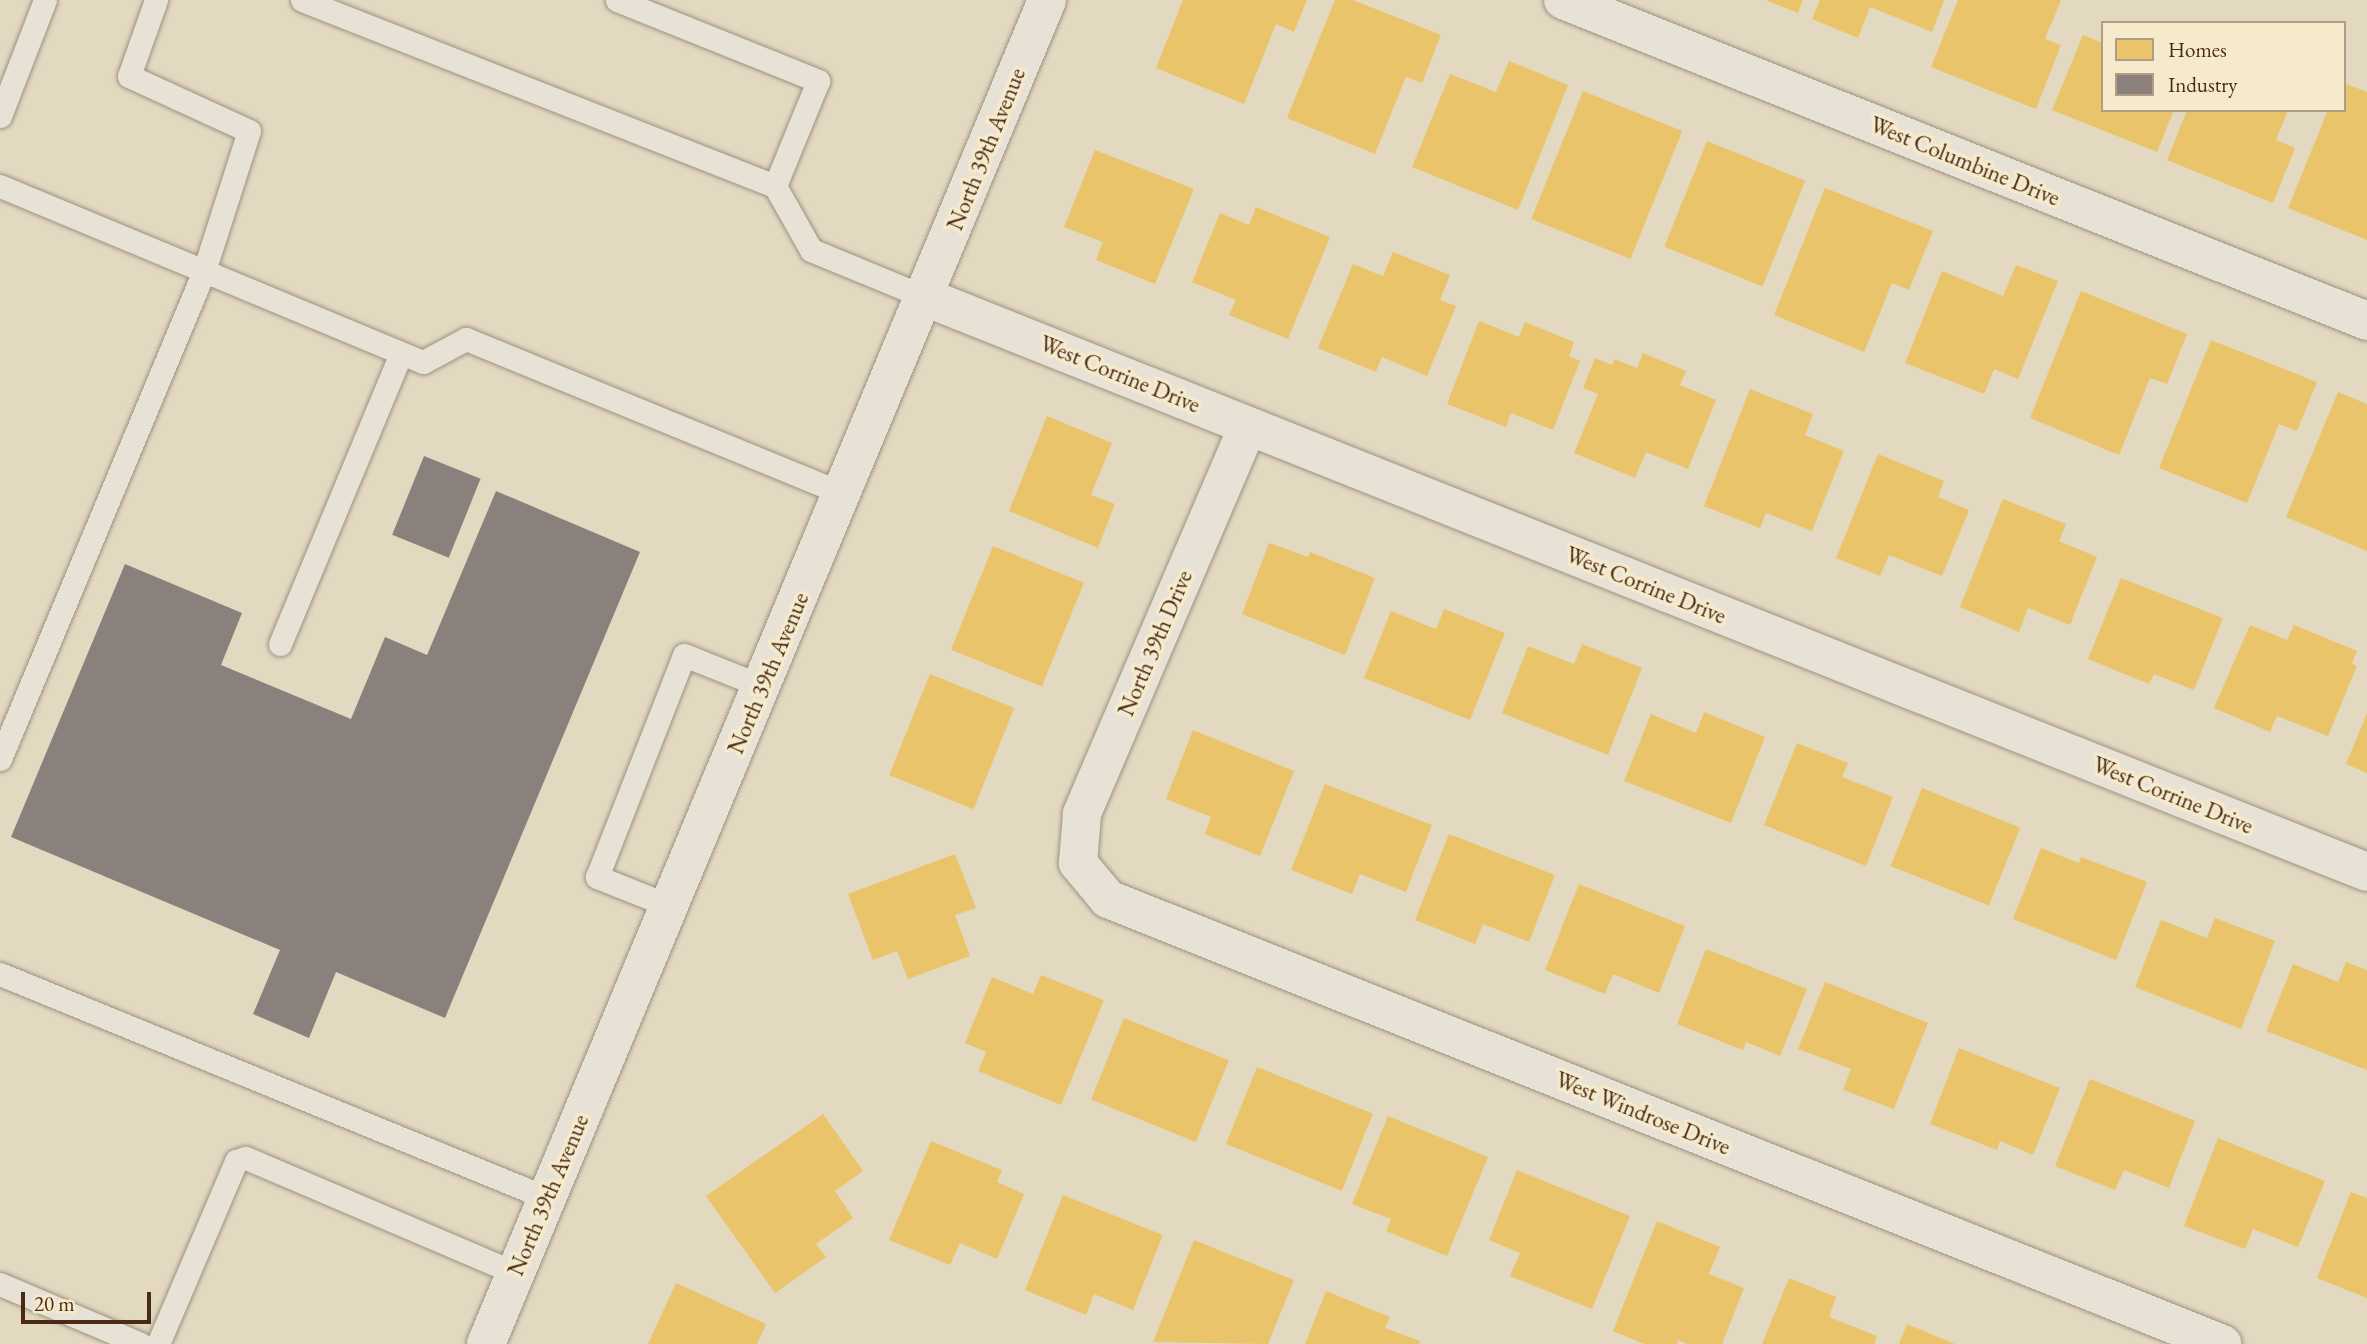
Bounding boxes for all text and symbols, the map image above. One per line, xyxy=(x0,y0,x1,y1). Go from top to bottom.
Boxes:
legend xyxy=(2101,21,2346,112)
text: Homes xyxy=(2168,36,2227,63)
street label: North 39th Avenue xyxy=(941,64,1031,234)
text: Industry xyxy=(2168,71,2238,98)
street label: West Columbine Drive xyxy=(1866,110,2064,212)
street label: West Corrine Drive xyxy=(1036,329,1204,419)
street label: West Corrine Drive xyxy=(1562,540,1730,630)
street label: North 39th Drive xyxy=(1112,566,1198,720)
street label: North 39th Avenue xyxy=(722,588,814,758)
street label: West Corrine Drive xyxy=(2089,750,2257,840)
street label: West Windrose Drive xyxy=(1552,1065,1734,1161)
street label: North 39th Avenue xyxy=(502,1110,594,1280)
scale bar xyxy=(24,1278,154,1322)
text: 20 m xyxy=(34,1290,75,1317)

